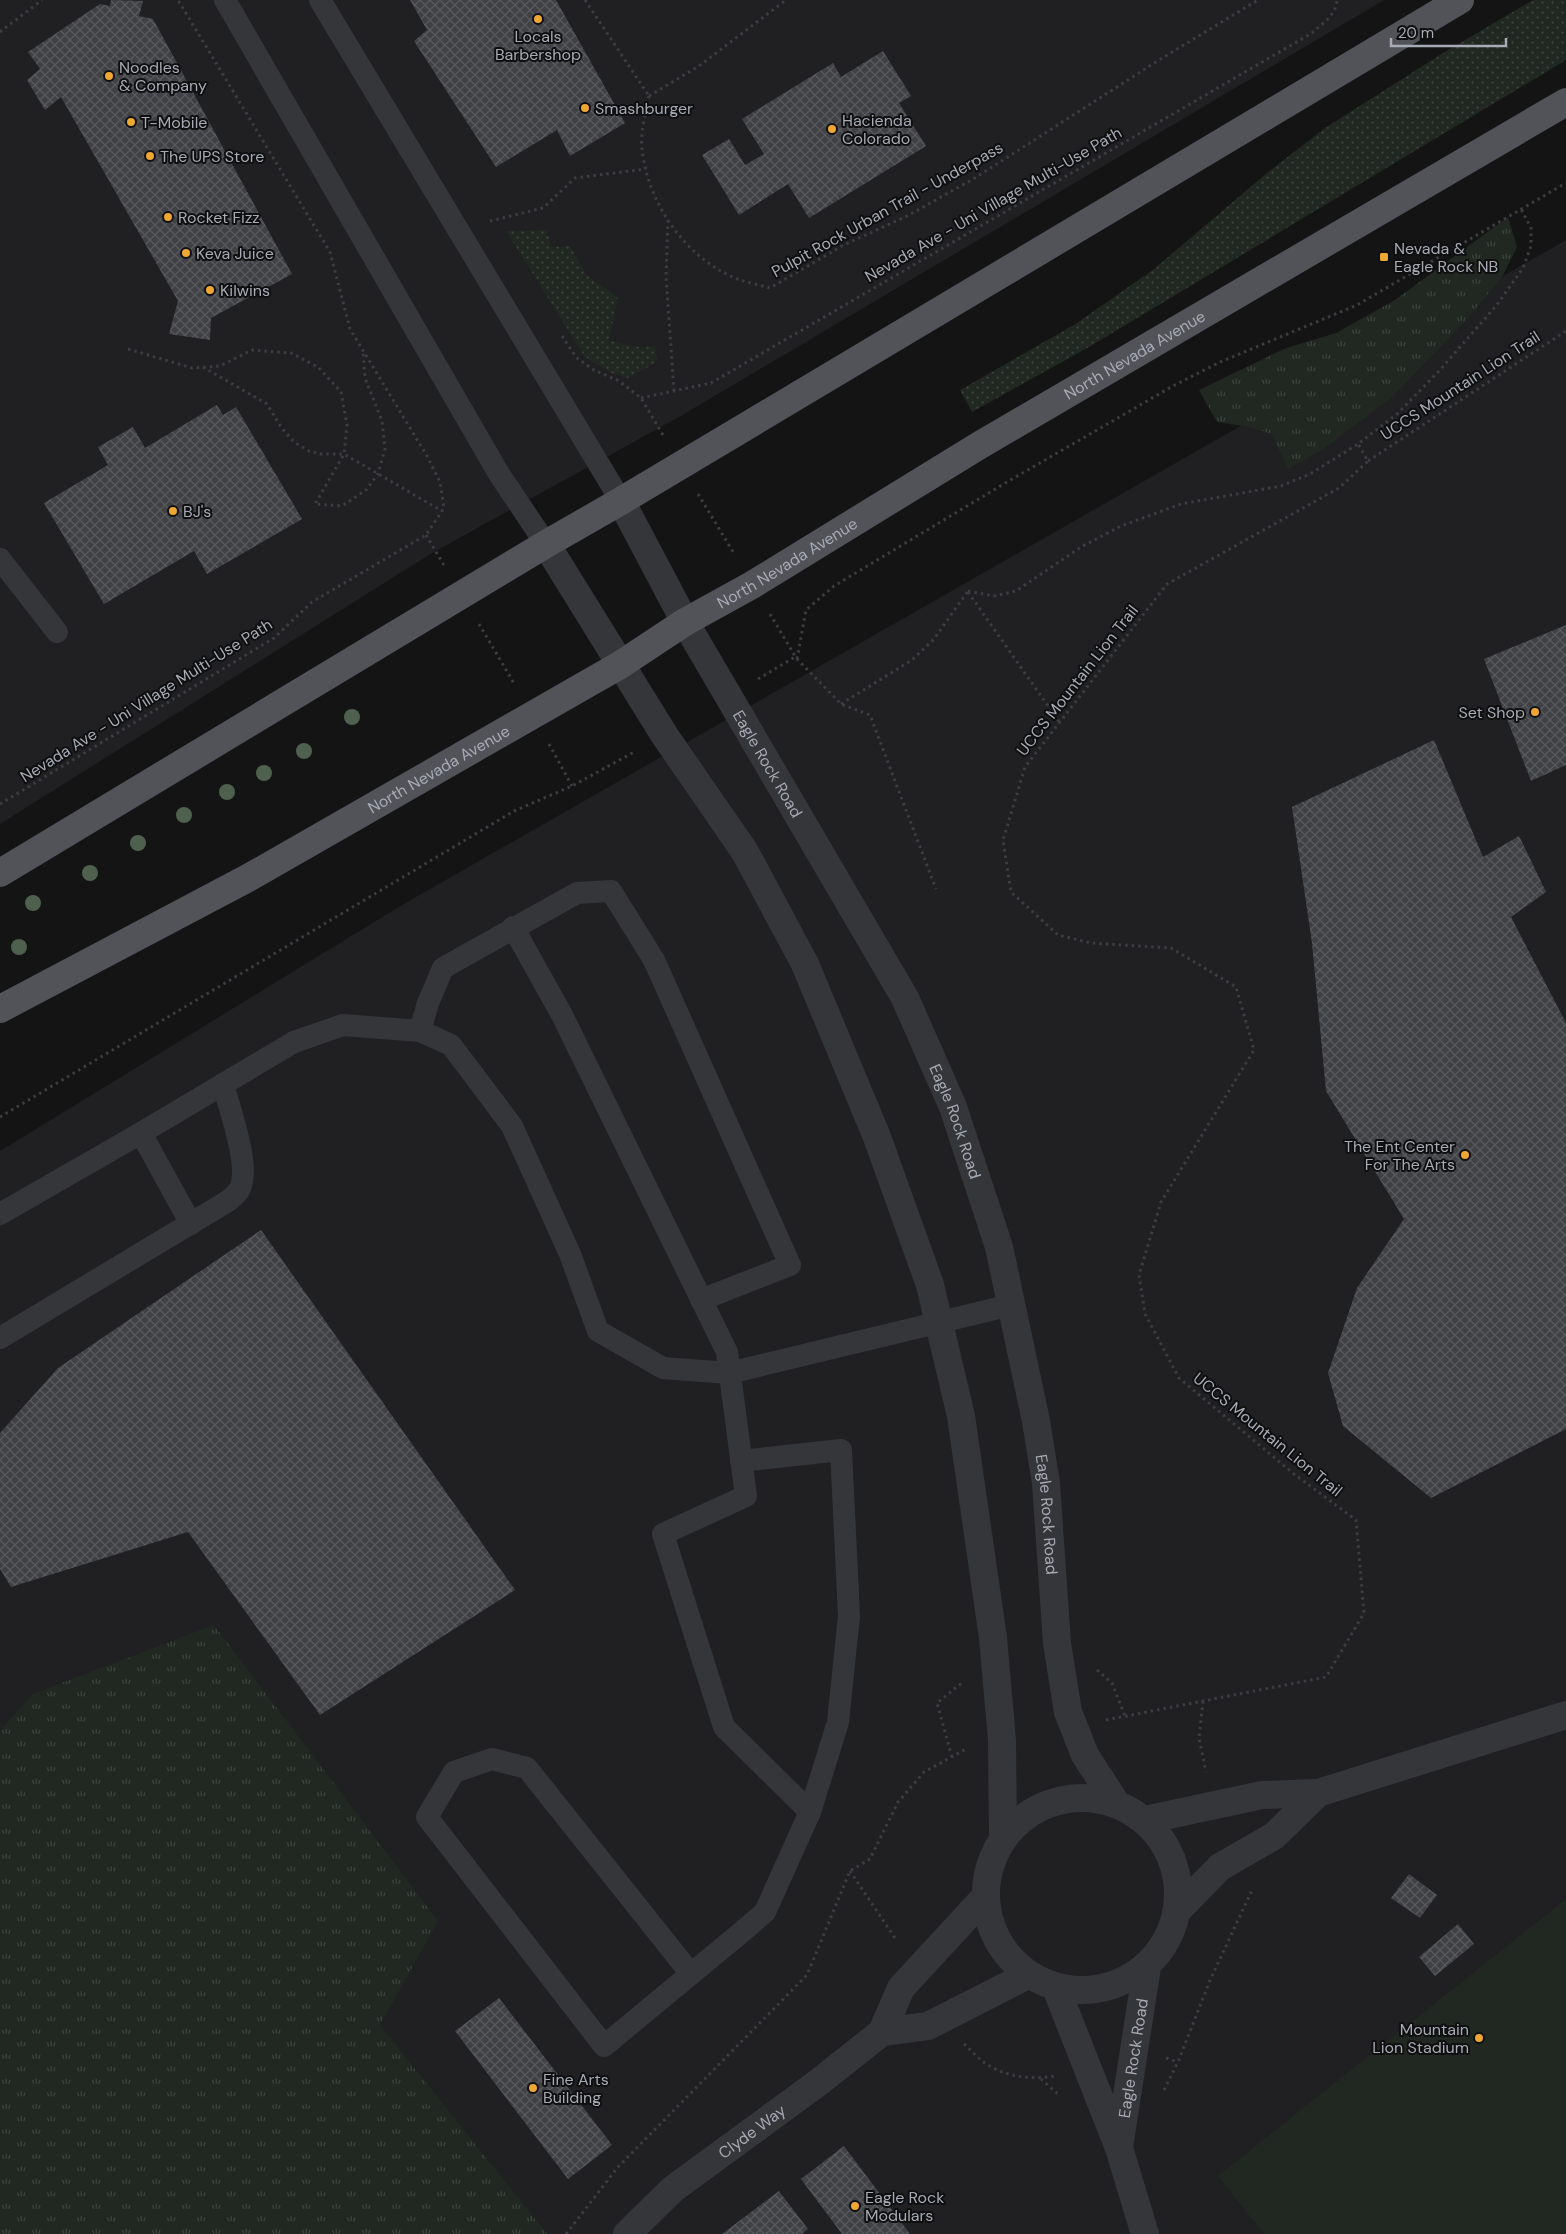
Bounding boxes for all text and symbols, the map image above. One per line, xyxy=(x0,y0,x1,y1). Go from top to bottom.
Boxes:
marker: Locals Barbershop xyxy=(532,13,544,25)
scale bar xyxy=(1391,15,1506,47)
text: 20 m xyxy=(1398,23,1434,43)
place label: Locals Barbershop xyxy=(495,26,581,65)
place label: Noodles & Company xyxy=(119,57,207,96)
marker: Noodles & Company xyxy=(103,70,115,82)
place label: Smashburger xyxy=(595,98,693,119)
marker: Smashburger xyxy=(579,102,591,114)
place label: Hacienda Colorado xyxy=(842,110,912,149)
place label: T-Mobile xyxy=(141,112,207,133)
marker: T-Mobile xyxy=(125,116,137,128)
street label: Nevada Ave - Uni Village Multi-Use Path xyxy=(861,122,1126,287)
marker: Hacienda Colorado xyxy=(826,123,838,135)
street label: Pulpit Rock Urban Trail - Underpass xyxy=(768,137,1007,282)
place label: The UPS Store xyxy=(160,146,264,167)
marker: The UPS Store xyxy=(144,150,156,162)
place label: Rocket Fizz xyxy=(178,207,260,228)
marker: Rocket Fizz xyxy=(162,211,174,223)
place label: Nevada & Eagle Rock NB xyxy=(1394,238,1498,277)
place label: Keva Juice xyxy=(196,243,274,264)
marker: Keva Juice xyxy=(180,247,192,259)
marker: Nevada & Eagle Rock NB xyxy=(1378,251,1390,263)
place label: Kilwins xyxy=(220,280,270,301)
marker: Kilwins xyxy=(204,284,216,296)
street label: North Nevada Avenue xyxy=(1060,306,1209,405)
street label: UCCS Mountain Lion Trail xyxy=(1377,326,1544,445)
place label: BJ's xyxy=(183,501,211,522)
marker: BJ's xyxy=(167,505,179,517)
street label: North Nevada Avenue xyxy=(713,513,861,613)
street label: UCCS Mountain Lion Trail xyxy=(1012,601,1143,760)
street label: Nevada Ave - Uni Village Multi-Use Path xyxy=(16,614,276,787)
place label: Set Shop xyxy=(1458,702,1525,723)
street label: Eagle Rock Road xyxy=(728,706,807,821)
marker: Set Shop xyxy=(1529,706,1541,718)
street label: North Nevada Avenue xyxy=(364,720,514,818)
street label: Eagle Rock Road xyxy=(924,1061,986,1182)
place label: The Ent Center For The Arts xyxy=(1344,1136,1455,1175)
marker: The Ent Center For The Arts xyxy=(1459,1149,1471,1161)
street label: UCCS Mountain Lion Trail xyxy=(1189,1368,1346,1501)
street label: Eagle Rock Road xyxy=(1030,1453,1062,1575)
street label: Eagle Rock Road xyxy=(1114,1997,1153,2120)
place label: Mountain Lion Stadium xyxy=(1372,2019,1469,2058)
marker: Mountain Lion Stadium xyxy=(1473,2032,1485,2044)
place label: Fine Arts Building xyxy=(543,2069,609,2108)
marker: Fine Arts Building xyxy=(527,2082,539,2094)
street label: Clyde Way xyxy=(714,2100,790,2163)
place label: Eagle Rock Modulars xyxy=(865,2187,944,2226)
marker: Eagle Rock Modulars xyxy=(849,2200,861,2212)

